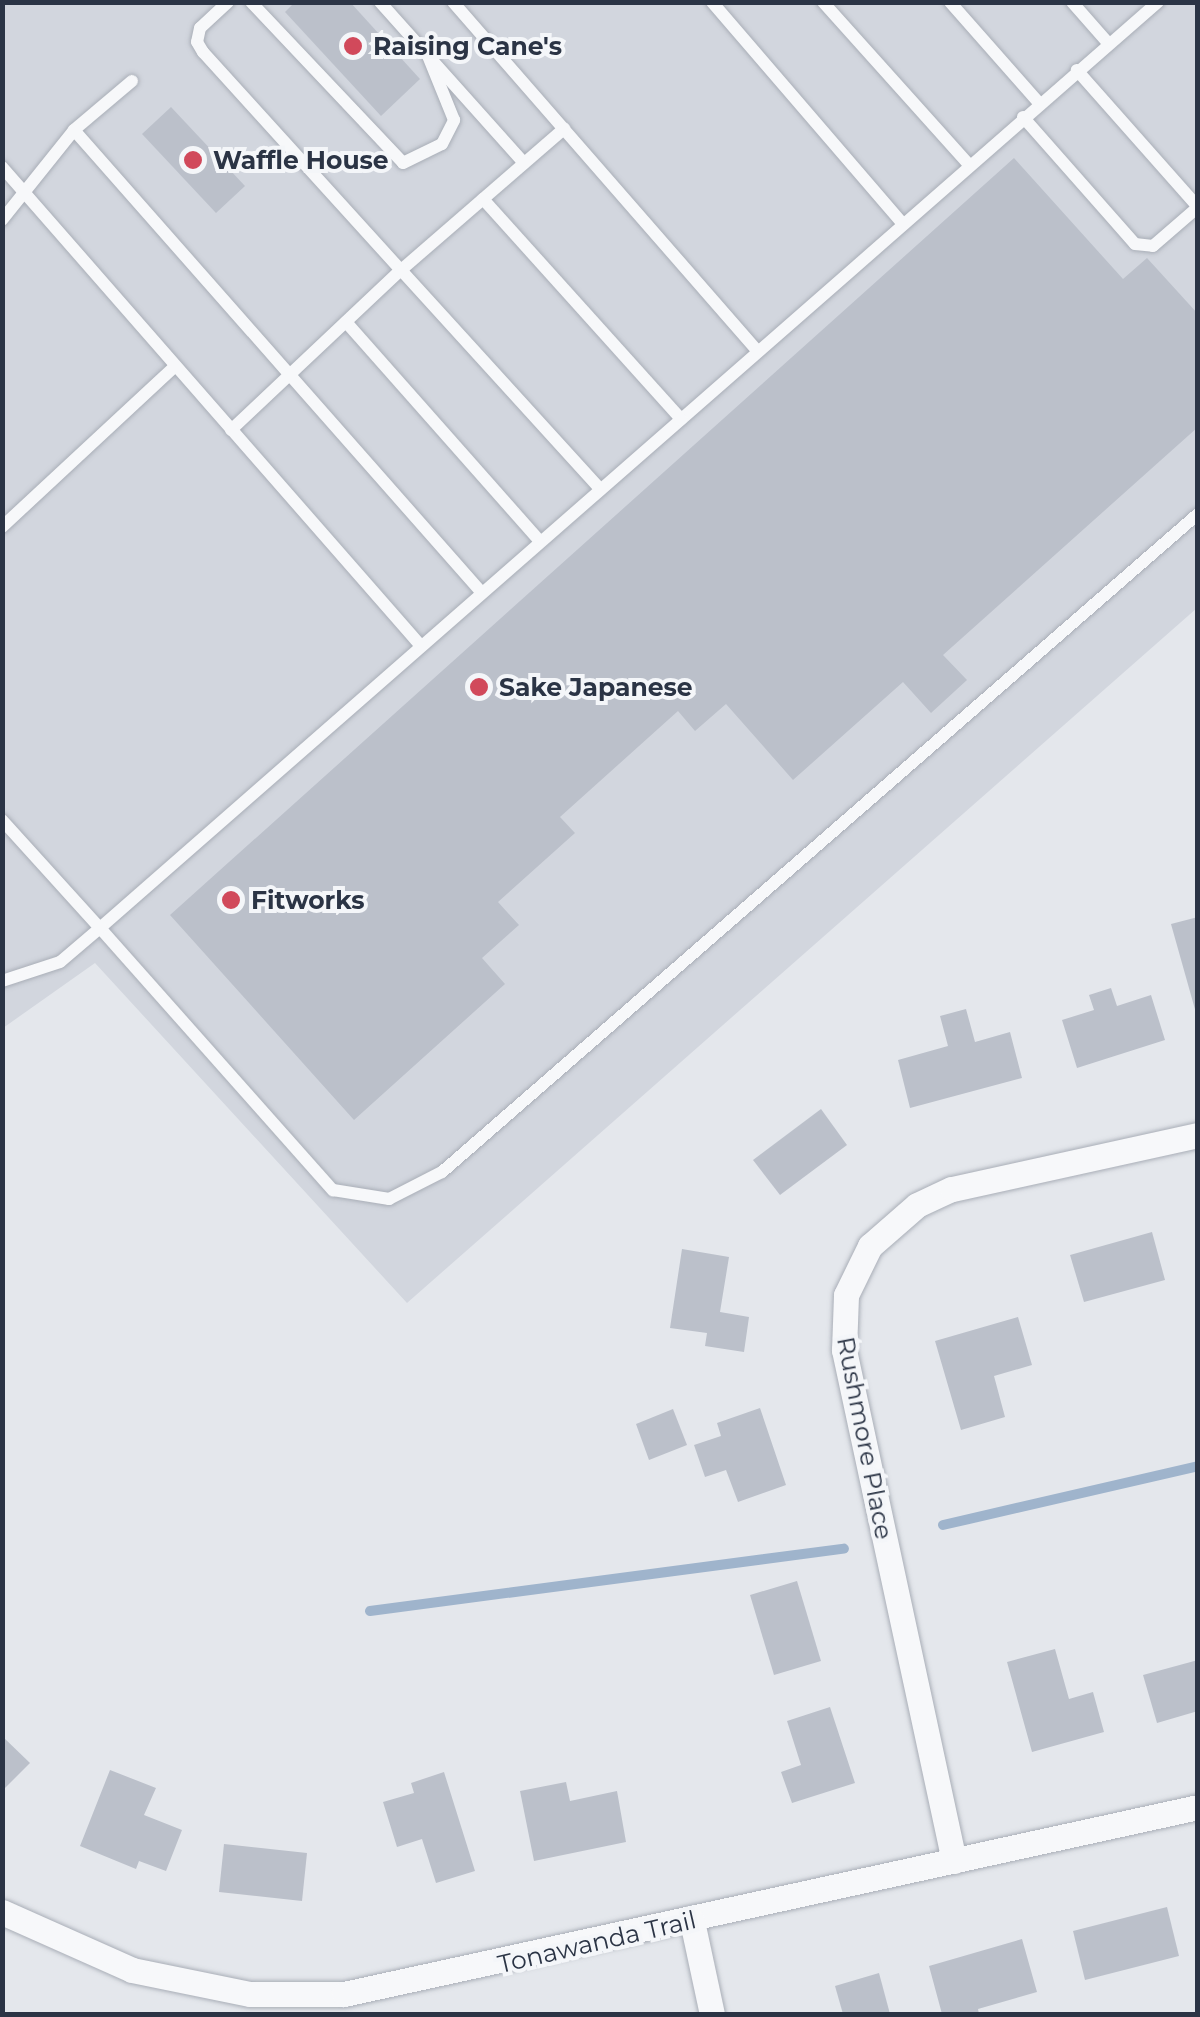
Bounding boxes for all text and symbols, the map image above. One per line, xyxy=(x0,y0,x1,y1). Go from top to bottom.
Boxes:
place label: Raising Cane's xyxy=(373,31,562,61)
marker: Raising Cane's xyxy=(342,35,364,57)
place label: Waffle House xyxy=(213,145,389,175)
marker: Waffle House xyxy=(182,149,204,171)
place label: Sake Japanese xyxy=(499,672,693,702)
marker: Sake Japanese xyxy=(468,676,490,698)
place label: Fitworks xyxy=(251,885,364,915)
marker: Fitworks xyxy=(220,889,242,911)
street label: Rushmore Place xyxy=(831,1334,899,1542)
street label: Tonawanda Trail xyxy=(495,1905,699,1979)

